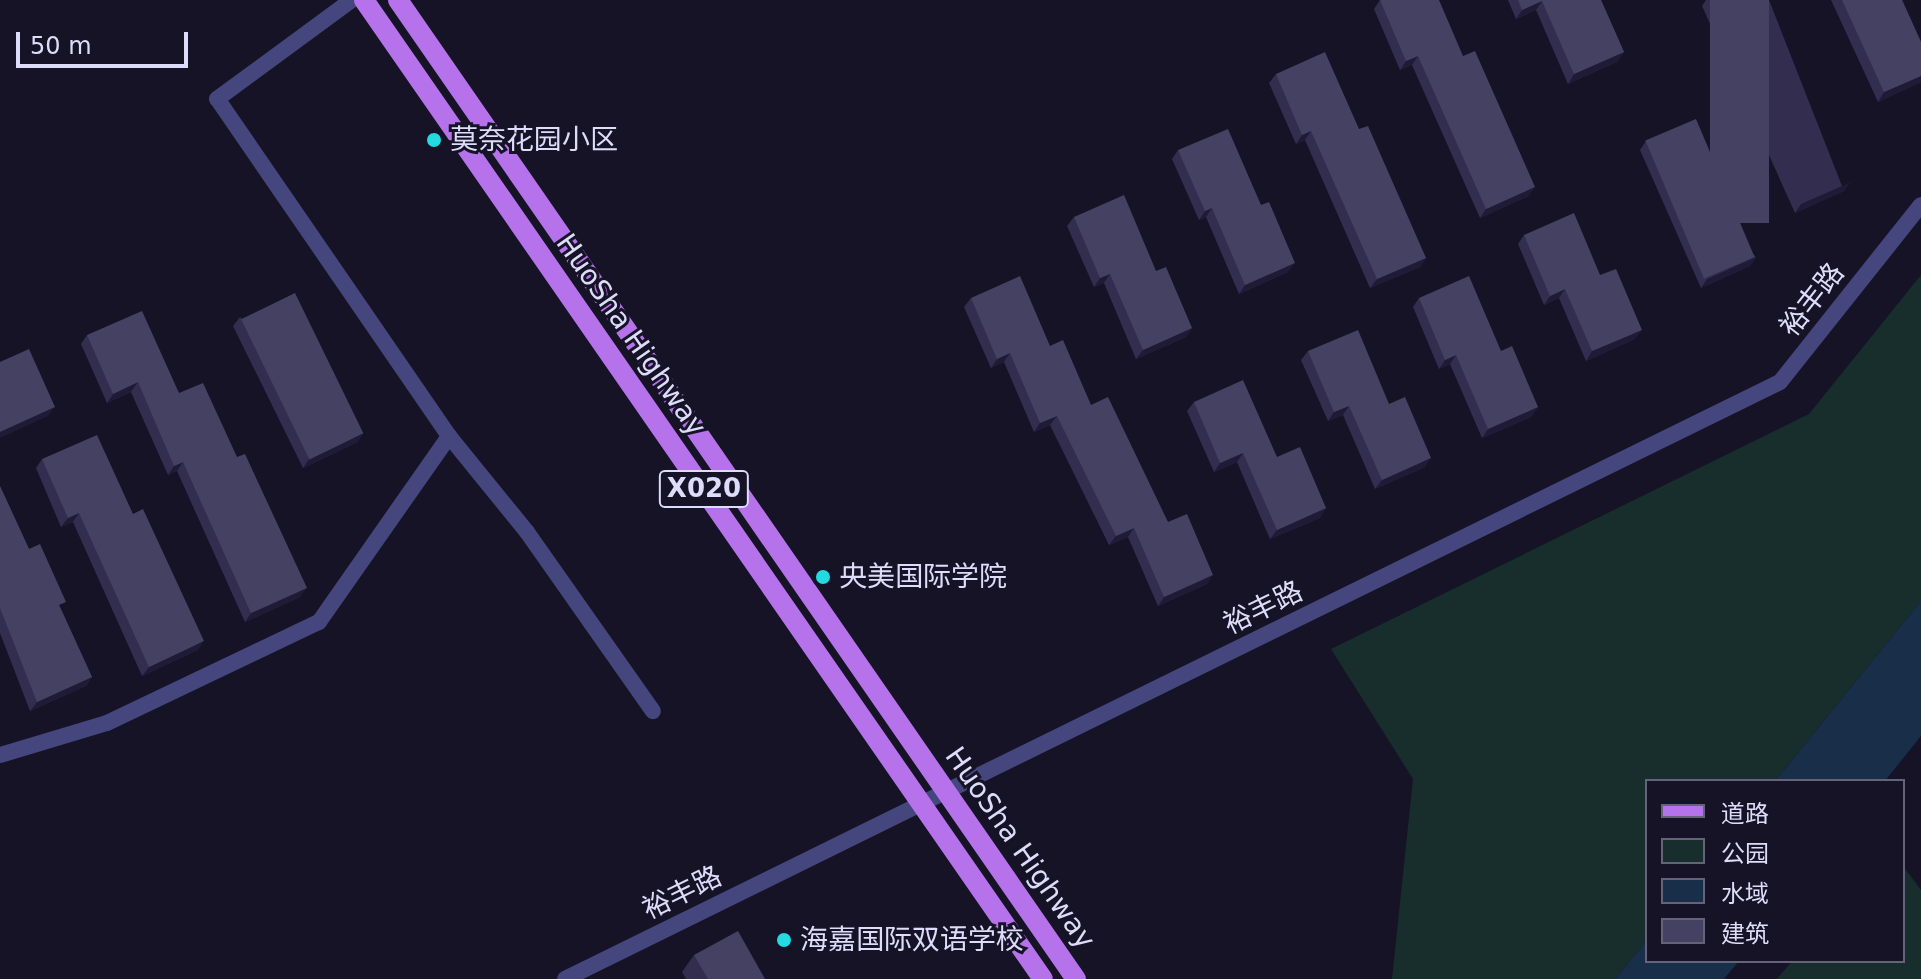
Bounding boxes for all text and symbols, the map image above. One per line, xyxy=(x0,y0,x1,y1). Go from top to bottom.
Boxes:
scale bar xyxy=(20,16,192,66)
text: 50 m xyxy=(30,32,92,60)
place label: 莫奈花园小区 xyxy=(450,123,618,157)
marker: 莫奈花园小区 xyxy=(425,131,443,149)
street label: HuoSha Highway xyxy=(549,228,713,442)
street label: 裕丰路 xyxy=(1773,257,1851,343)
road number: X020 xyxy=(658,467,750,511)
place label: 央美国际学院 xyxy=(839,560,1007,594)
marker: 央美国际学院 xyxy=(814,568,832,586)
street label: 裕丰路 xyxy=(1218,574,1308,642)
street label: HuoSha Highway xyxy=(938,741,1102,955)
legend xyxy=(1645,779,1905,963)
text: 道路 xyxy=(1721,800,1769,828)
text: 公园 xyxy=(1721,840,1769,868)
street label: 裕丰路 xyxy=(637,859,727,927)
text: 水域 xyxy=(1721,880,1769,908)
text: 建筑 xyxy=(1721,920,1769,948)
place label: 海嘉国际双语学校 xyxy=(800,923,1024,957)
marker: 海嘉国际双语学校 xyxy=(775,931,793,949)

